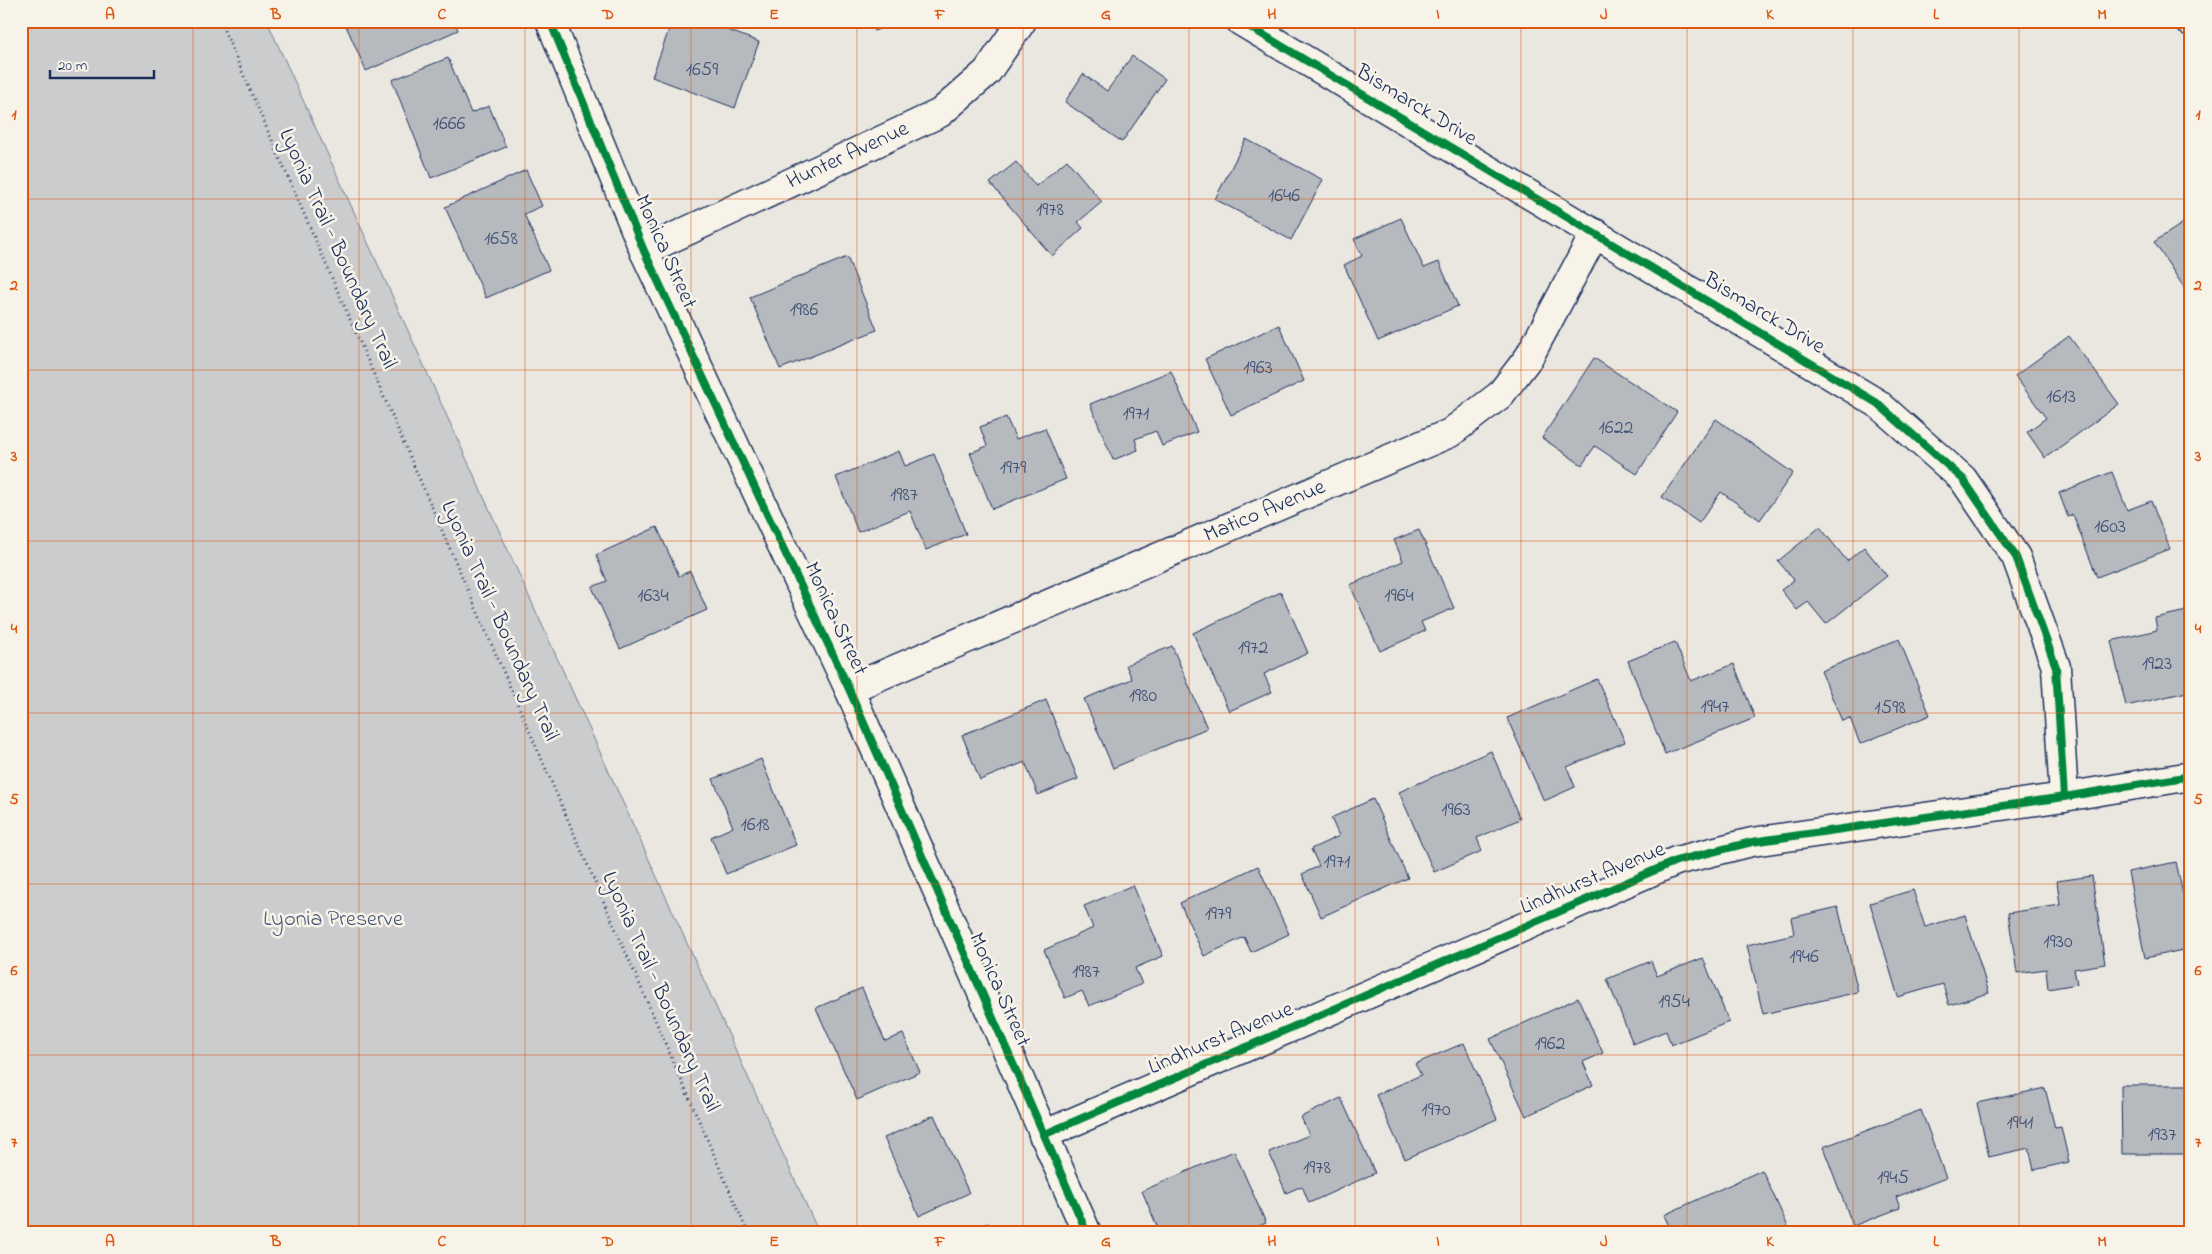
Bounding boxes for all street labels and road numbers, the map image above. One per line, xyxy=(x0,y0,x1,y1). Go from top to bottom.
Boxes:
street label: Bismarck Drive xyxy=(1348,57,1483,155)
street label: Hunter Avenue xyxy=(782,114,914,198)
street label: Lyonia Trail - Boundary Trail xyxy=(269,124,405,375)
street label: Monica Street xyxy=(626,190,705,315)
street label: Bismarck Drive xyxy=(1696,265,1831,363)
street label: Matico Avenue xyxy=(1199,472,1331,552)
street label: Lyonia Trail - Boundary Trail xyxy=(431,496,567,747)
street label: Monica Street xyxy=(795,557,876,682)
street label: Lindhurst Avenue xyxy=(1515,834,1671,924)
street label: Lyonia Trail - Boundary Trail xyxy=(592,867,728,1118)
street label: Monica Street xyxy=(960,928,1039,1053)
street label: Lindhurst Avenue xyxy=(1143,994,1299,1084)

